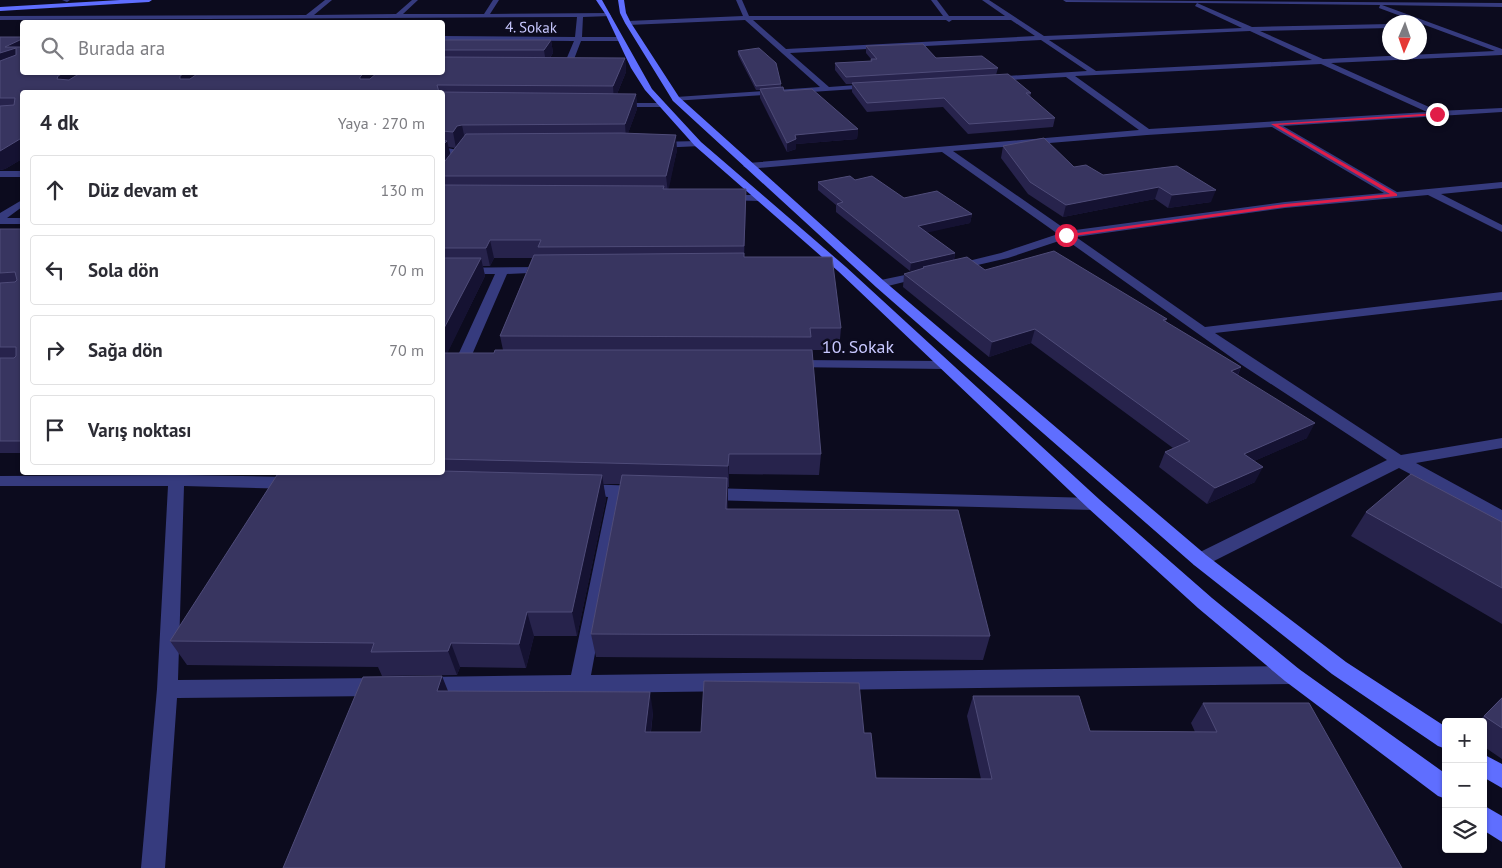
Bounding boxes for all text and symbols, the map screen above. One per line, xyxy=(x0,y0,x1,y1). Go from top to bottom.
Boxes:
north arrow xyxy=(1382,15,1427,60)
street label: 4. Sokak xyxy=(505,17,558,37)
search box xyxy=(20,20,445,75)
icon: search xyxy=(38,34,66,62)
text: Burada ara xyxy=(78,36,165,60)
route end xyxy=(1426,103,1449,126)
text: 4 dk xyxy=(40,109,79,136)
text: Yaya · 270 m xyxy=(338,113,425,133)
icon: ahead xyxy=(41,176,69,204)
text: Düz devam et xyxy=(88,178,198,202)
text: 130 m xyxy=(381,180,424,200)
route start xyxy=(1055,224,1078,247)
icon: left xyxy=(41,256,69,284)
text: Sola dön xyxy=(88,258,159,282)
text: 70 m xyxy=(389,260,424,280)
street label: 10. Sokak xyxy=(822,335,894,358)
icon: right xyxy=(41,336,69,364)
text: Sağa dön xyxy=(88,338,163,362)
text: 70 m xyxy=(389,340,424,360)
icon: arrive xyxy=(41,416,69,444)
text: Varış noktası xyxy=(88,418,191,442)
map controls xyxy=(1442,718,1487,853)
button: + xyxy=(1442,718,1487,763)
button: − xyxy=(1442,763,1487,808)
button: layers xyxy=(1442,808,1487,853)

